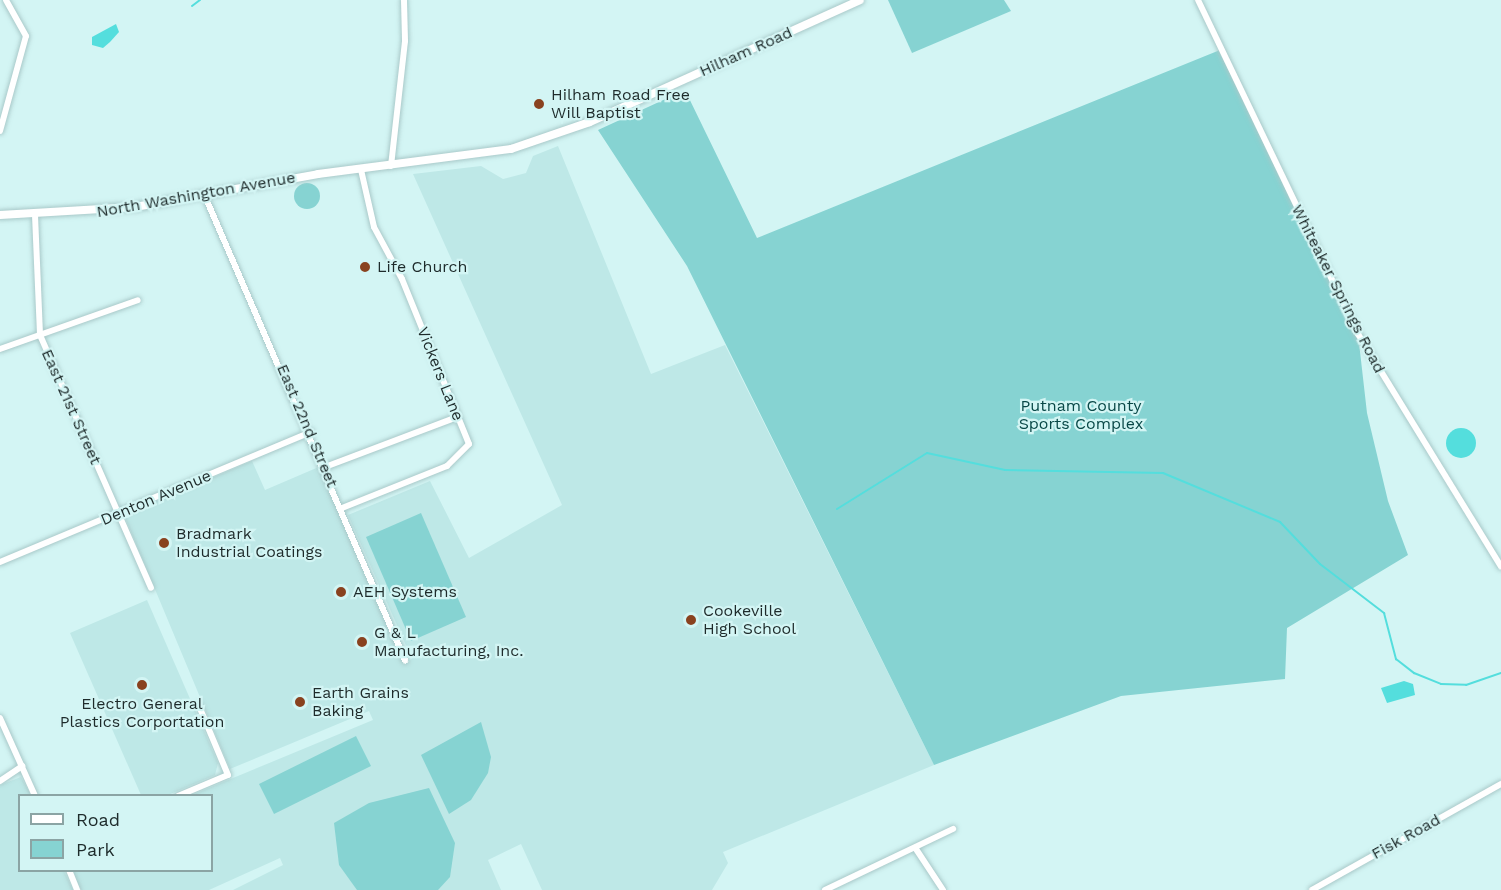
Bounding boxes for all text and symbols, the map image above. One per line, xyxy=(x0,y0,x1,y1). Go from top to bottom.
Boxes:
street label: Hilham Road xyxy=(697,23,795,81)
place label: Hilham Road Free Will Baptist xyxy=(551,85,690,123)
marker: Hilham Road Free Will Baptist xyxy=(532,97,546,111)
street label: North Washington Avenue xyxy=(95,168,297,222)
street label: Whiteaker Springs Road xyxy=(1287,201,1389,377)
place label: Life Church xyxy=(377,257,467,277)
marker: Life Church xyxy=(358,260,372,274)
street label: Vickers Lane xyxy=(412,324,468,424)
street label: East 21st Street xyxy=(37,346,105,468)
street label: East 22nd Street xyxy=(272,361,342,491)
park label: Putnam County Sports Complex xyxy=(1019,396,1143,434)
street label: Denton Avenue xyxy=(98,466,214,530)
place label: Bradmark Industrial Coatings xyxy=(176,524,323,562)
marker: Bradmark Industrial Coatings xyxy=(157,536,171,550)
place label: AEH Systems xyxy=(353,582,457,602)
marker: AEH Systems xyxy=(334,585,348,599)
place label: Cookeville High School xyxy=(703,601,796,639)
marker: Cookeville High School xyxy=(684,613,698,627)
place label: G & L Manufacturing, Inc. xyxy=(374,623,523,661)
marker: G & L Manufacturing, Inc. xyxy=(355,635,369,649)
marker: Electro General Plastics Corportation xyxy=(135,678,149,692)
place label: Earth Grains Baking xyxy=(312,683,409,721)
place label: Electro General Plastics Corportation xyxy=(60,694,224,732)
marker: Earth Grains Baking xyxy=(293,695,307,709)
legend xyxy=(18,794,213,872)
text: Road xyxy=(76,809,120,830)
street label: Fisk Road xyxy=(1368,810,1444,864)
text: Park xyxy=(76,839,115,860)

